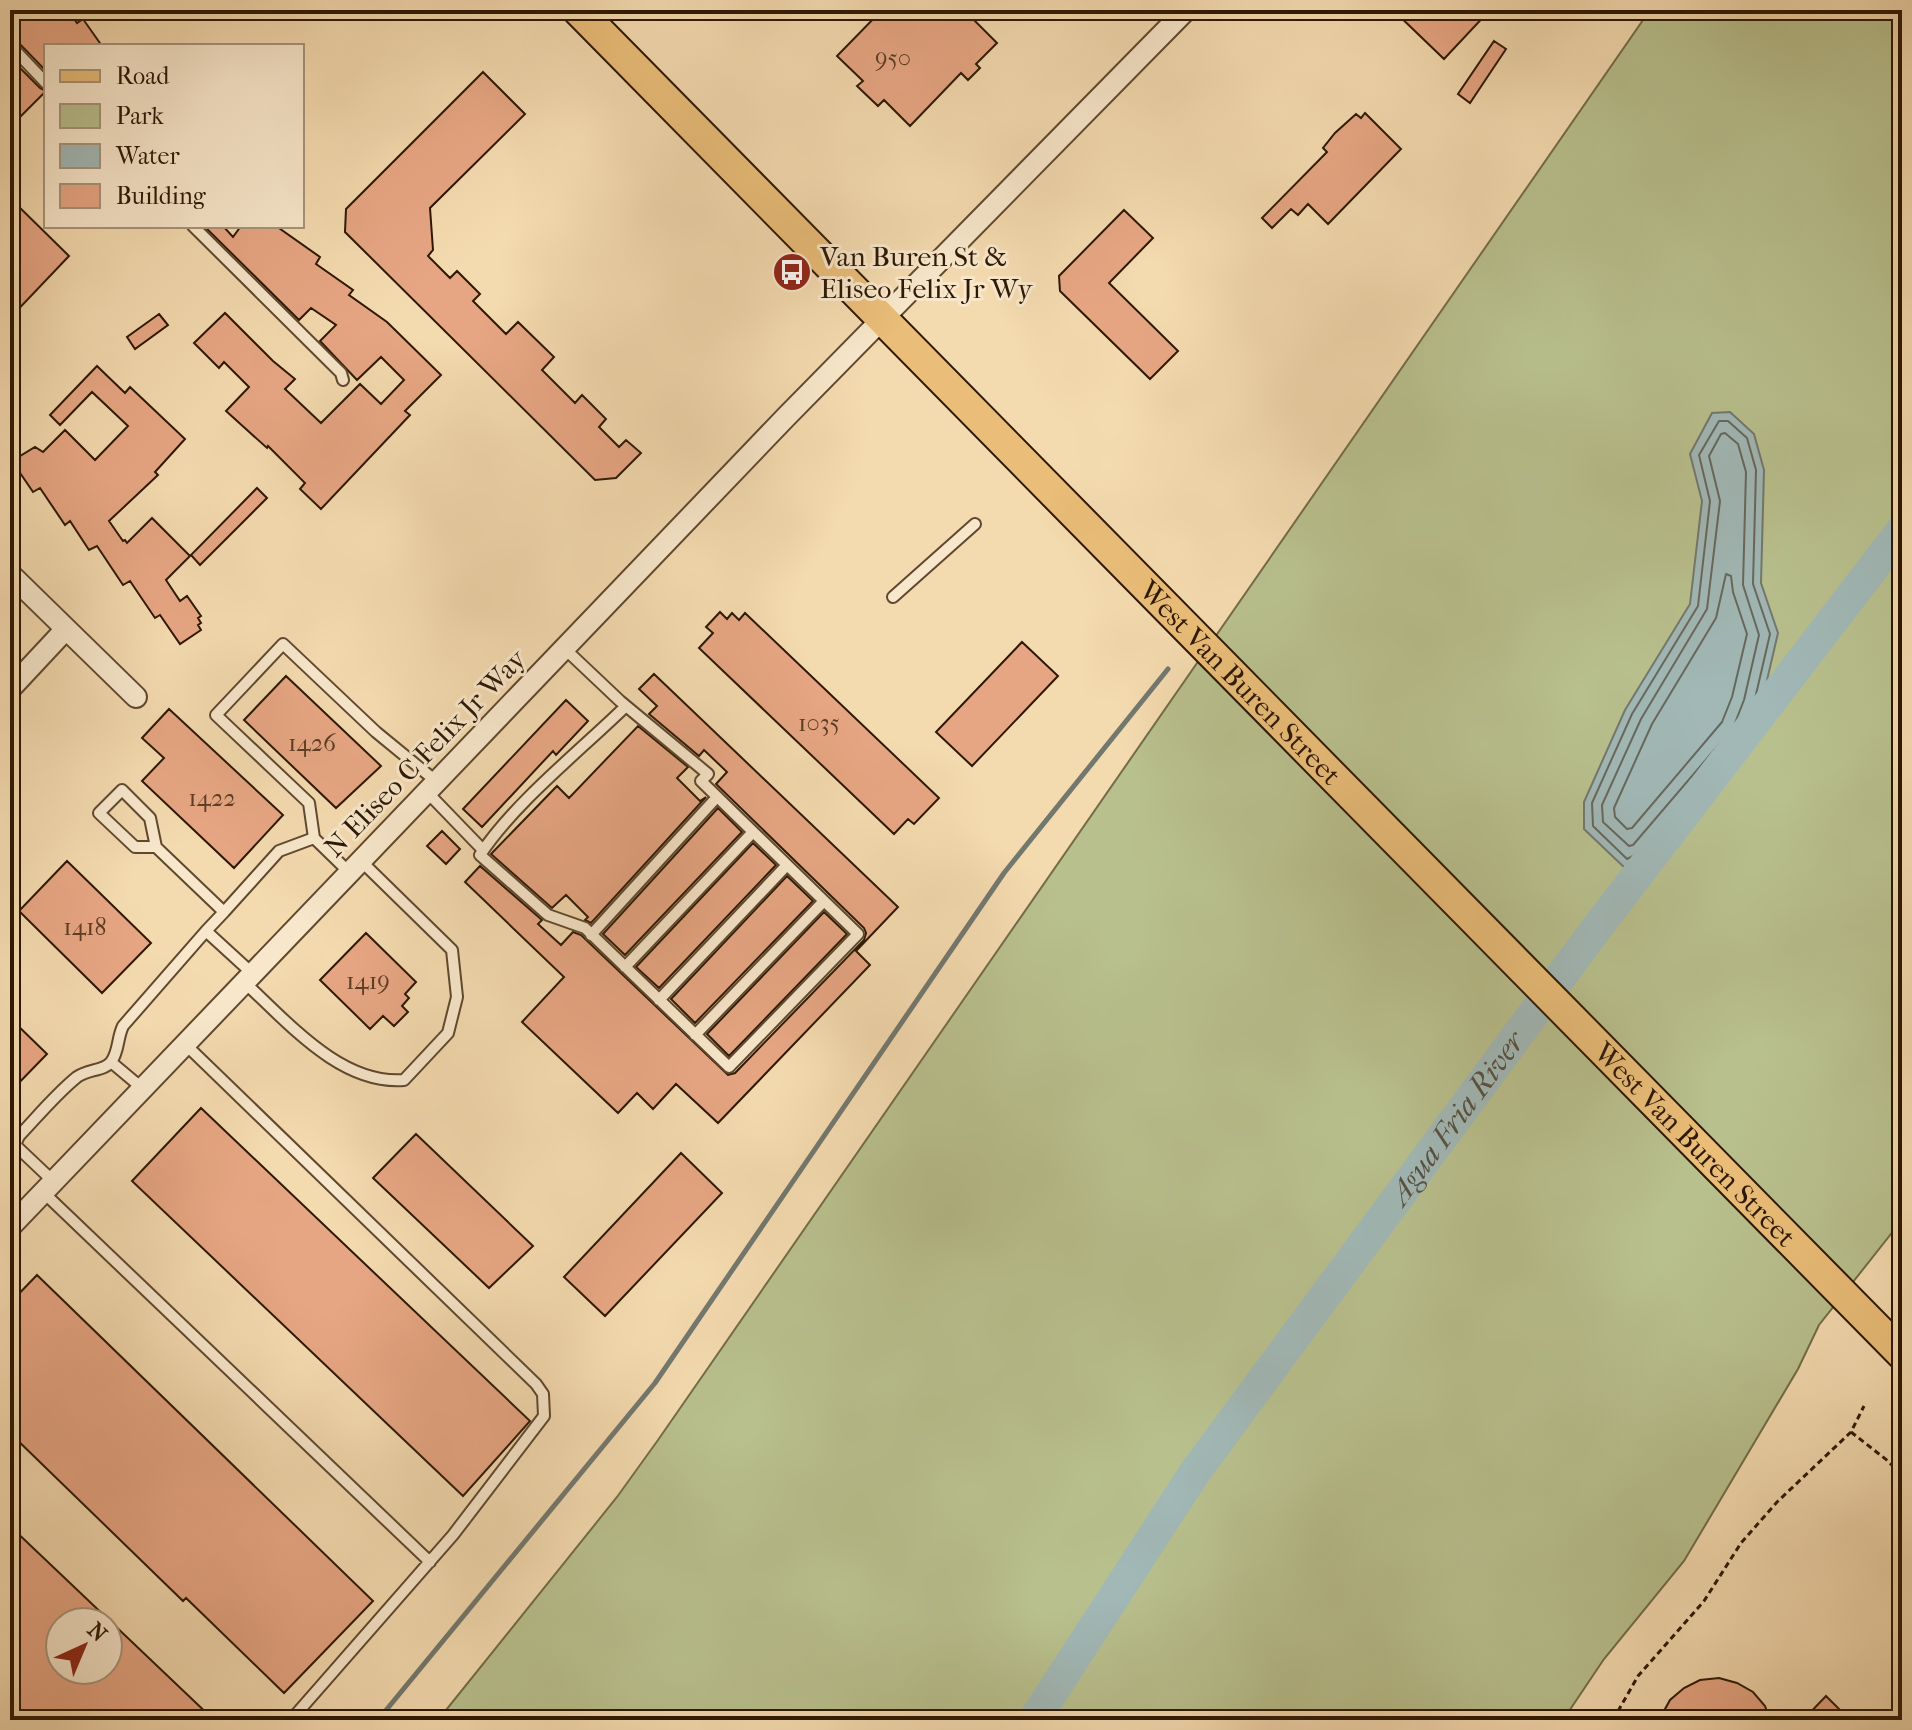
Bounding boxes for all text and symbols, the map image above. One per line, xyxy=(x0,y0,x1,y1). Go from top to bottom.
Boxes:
legend xyxy=(44,44,304,228)
house number: 950 xyxy=(875,44,911,72)
text: Road xyxy=(116,62,170,90)
text: Park xyxy=(116,102,164,130)
text: Water xyxy=(115,142,180,170)
text: Building xyxy=(116,182,207,210)
place label: Van Buren St & Eliseo Felix Jr Wy xyxy=(819,240,1033,305)
bus stop icon: Van Buren St & Eliseo Felix Jr Wy xyxy=(771,251,813,293)
street label: West Van Buren Street xyxy=(1132,573,1348,791)
street label: N Eliseo C Felix Jr Way xyxy=(317,642,533,864)
house number: 1035 xyxy=(798,709,840,737)
house number: 1426 xyxy=(288,729,337,757)
house number: 1422 xyxy=(188,784,236,812)
house number: 1418 xyxy=(63,913,107,941)
house number: 1419 xyxy=(346,967,390,995)
water label: Agua Fria River xyxy=(1379,1023,1533,1214)
street label: West Van Buren Street xyxy=(1587,1034,1803,1253)
north arrow xyxy=(44,1606,124,1686)
text: N xyxy=(82,1617,112,1648)

